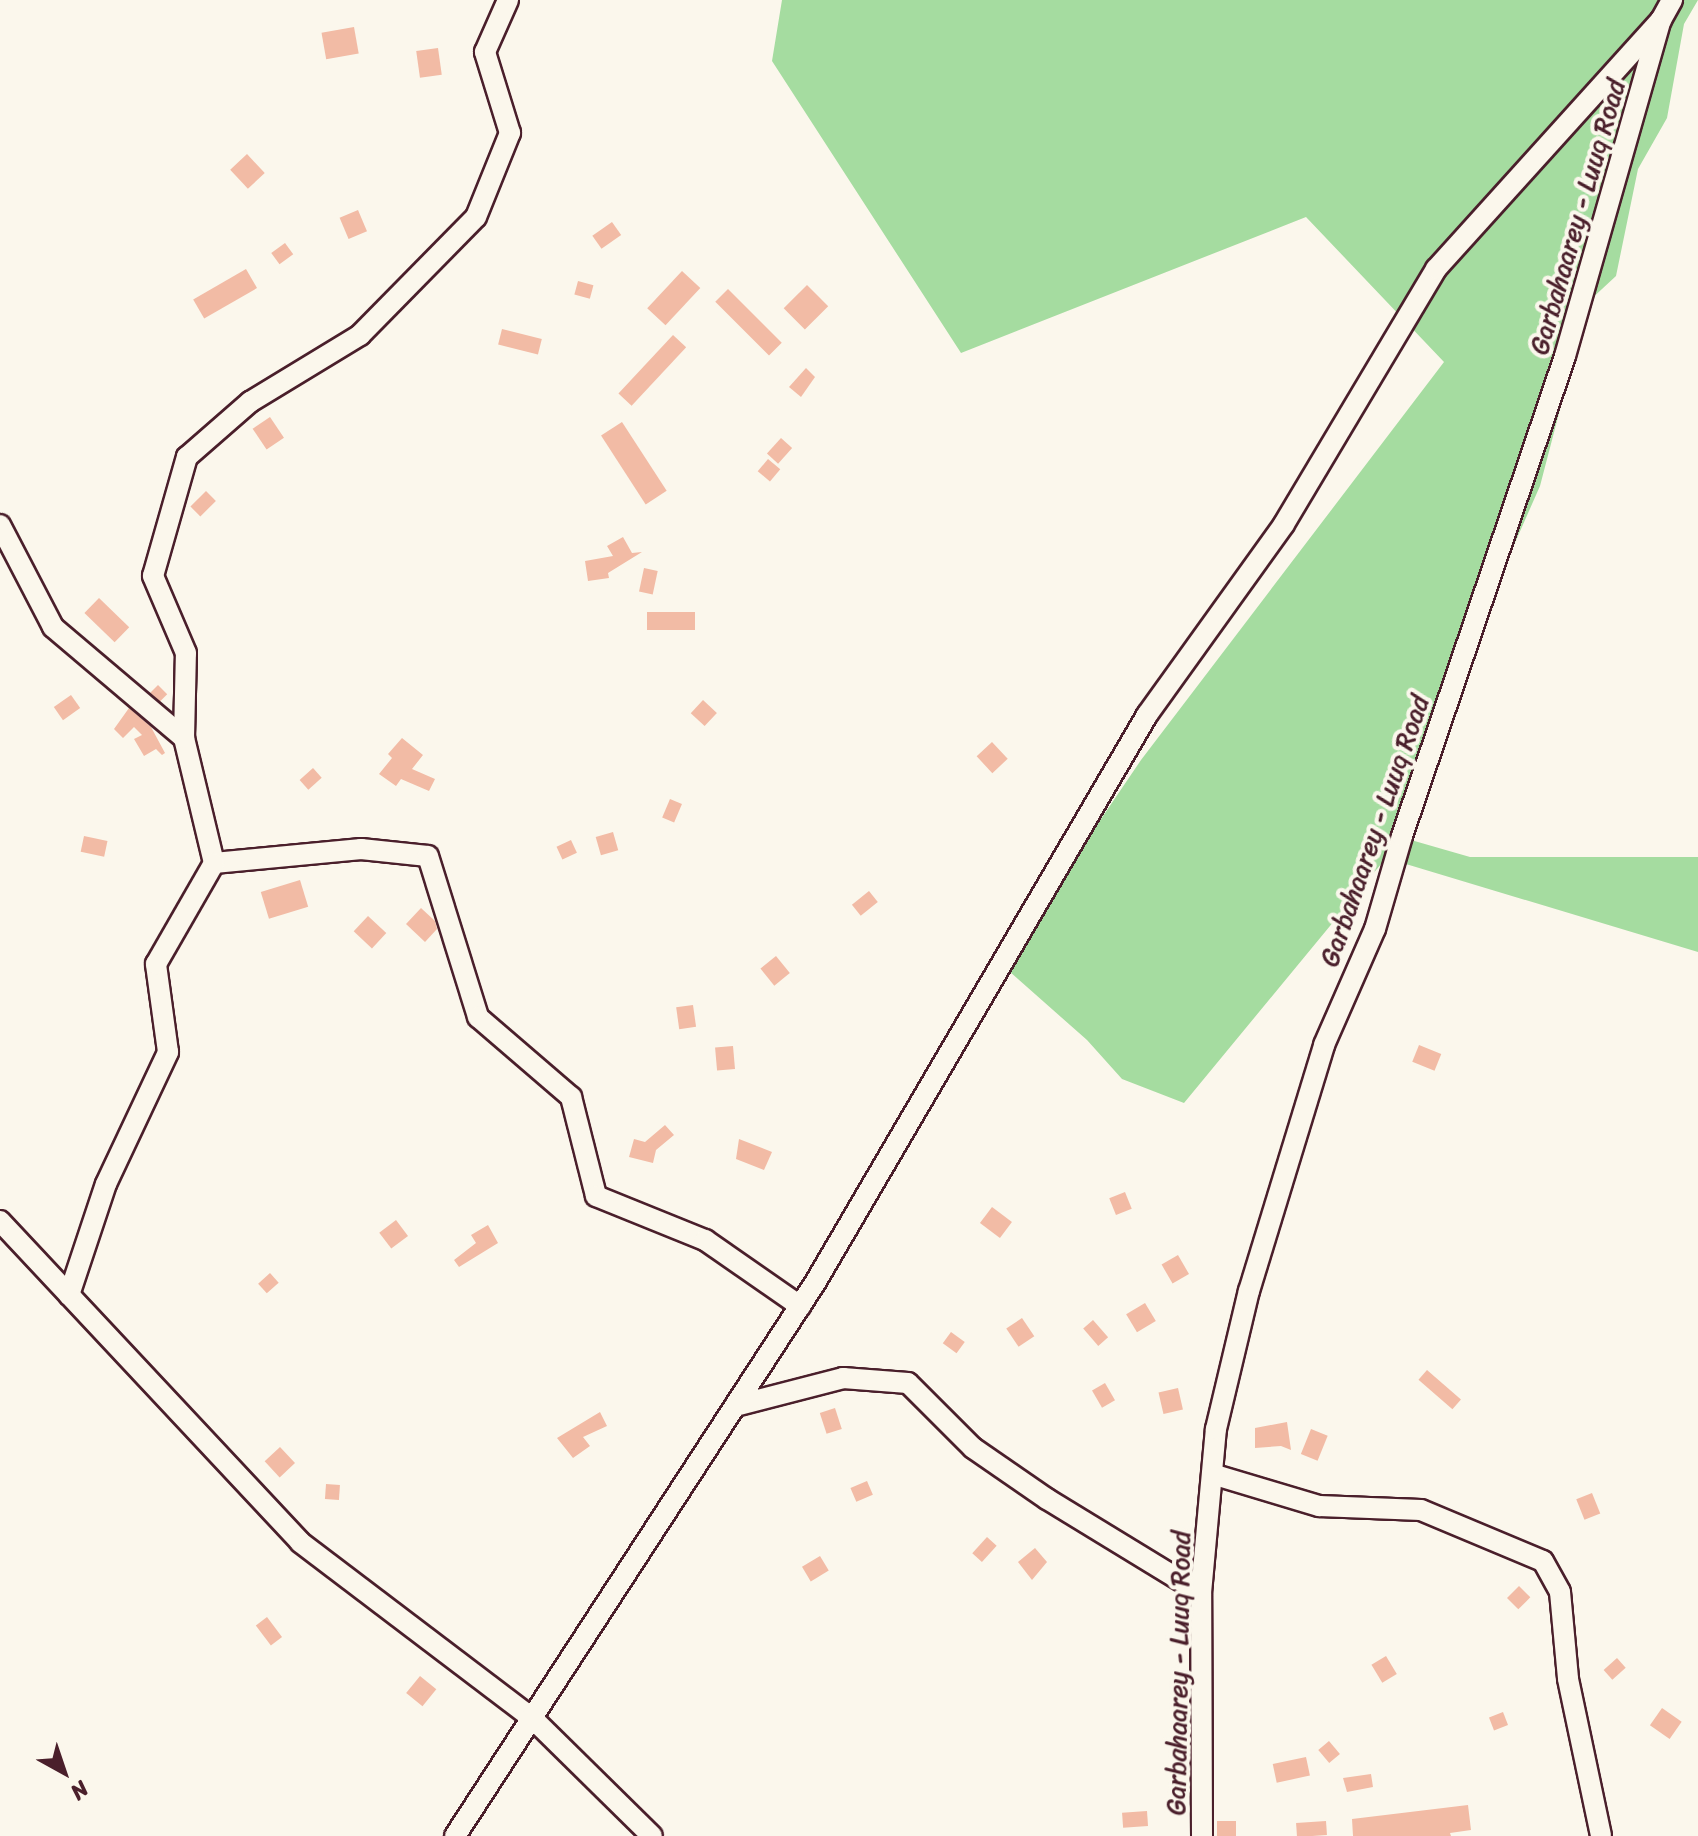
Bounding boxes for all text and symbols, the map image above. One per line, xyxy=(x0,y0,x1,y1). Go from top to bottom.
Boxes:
street label: Garbahaarey - Luuq Road xyxy=(1524,76,1632,358)
street label: Garbahaarey - Luuq Road xyxy=(1314,691,1436,971)
street label: Garbahaarey - Luuq Road xyxy=(1161,1530,1197,1816)
north arrow xyxy=(24,1732,104,1812)
text: N xyxy=(61,1771,98,1811)

